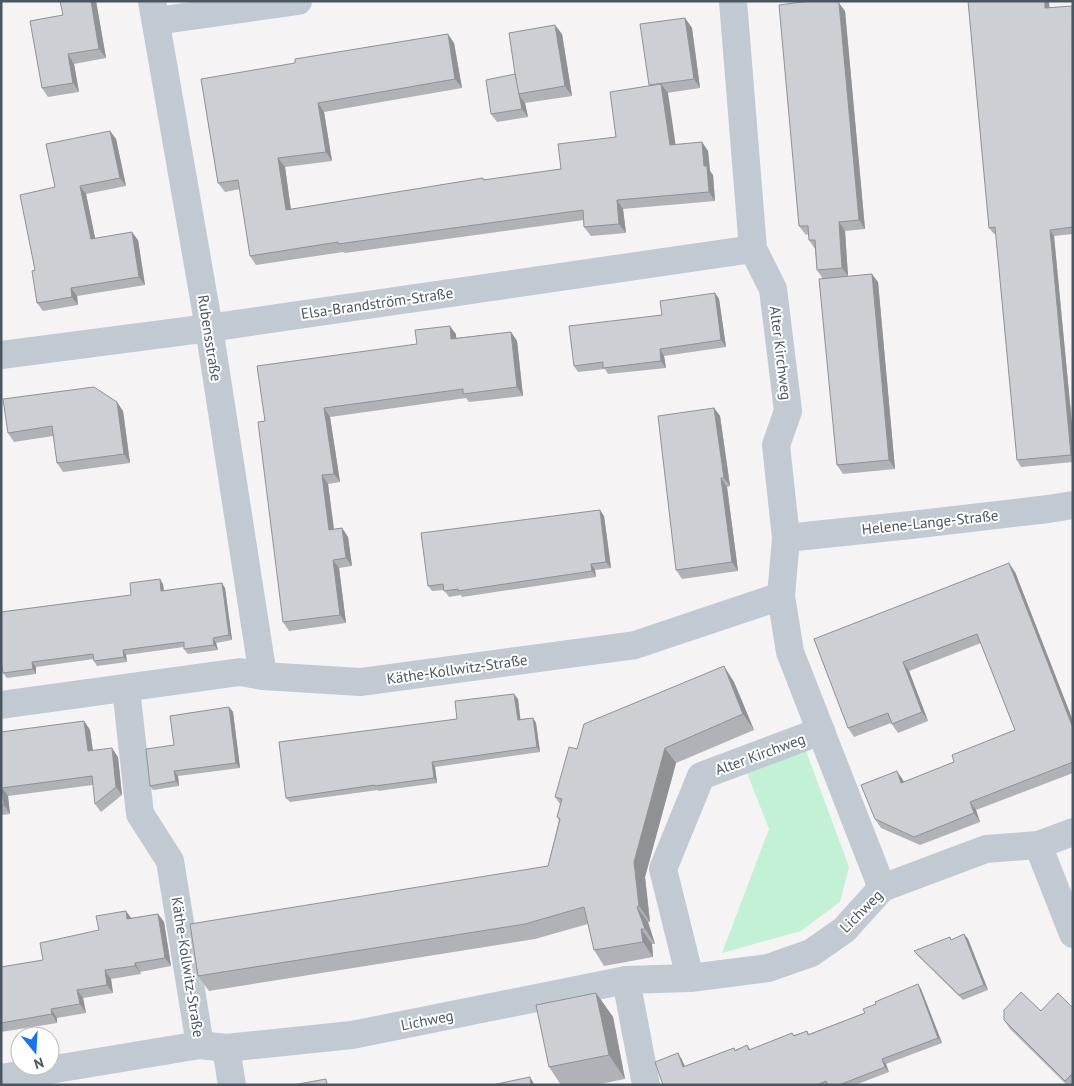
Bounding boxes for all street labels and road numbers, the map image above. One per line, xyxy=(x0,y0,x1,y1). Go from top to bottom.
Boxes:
street label: Elsa-Brandström-Straße xyxy=(300,283,454,323)
street label: Rubensstraße xyxy=(194,293,226,383)
street label: Alter Kirchweg xyxy=(766,305,796,401)
street label: Helene-Lange-Straße xyxy=(861,505,999,539)
street label: Käthe-Kollwitz-Straße xyxy=(385,650,529,688)
street label: Alter Kirchweg xyxy=(712,729,808,779)
street label: Lichweg xyxy=(835,885,887,937)
street label: Käthe-Kollwitz-Straße xyxy=(168,895,208,1039)
street label: Lichweg xyxy=(399,1006,455,1034)

